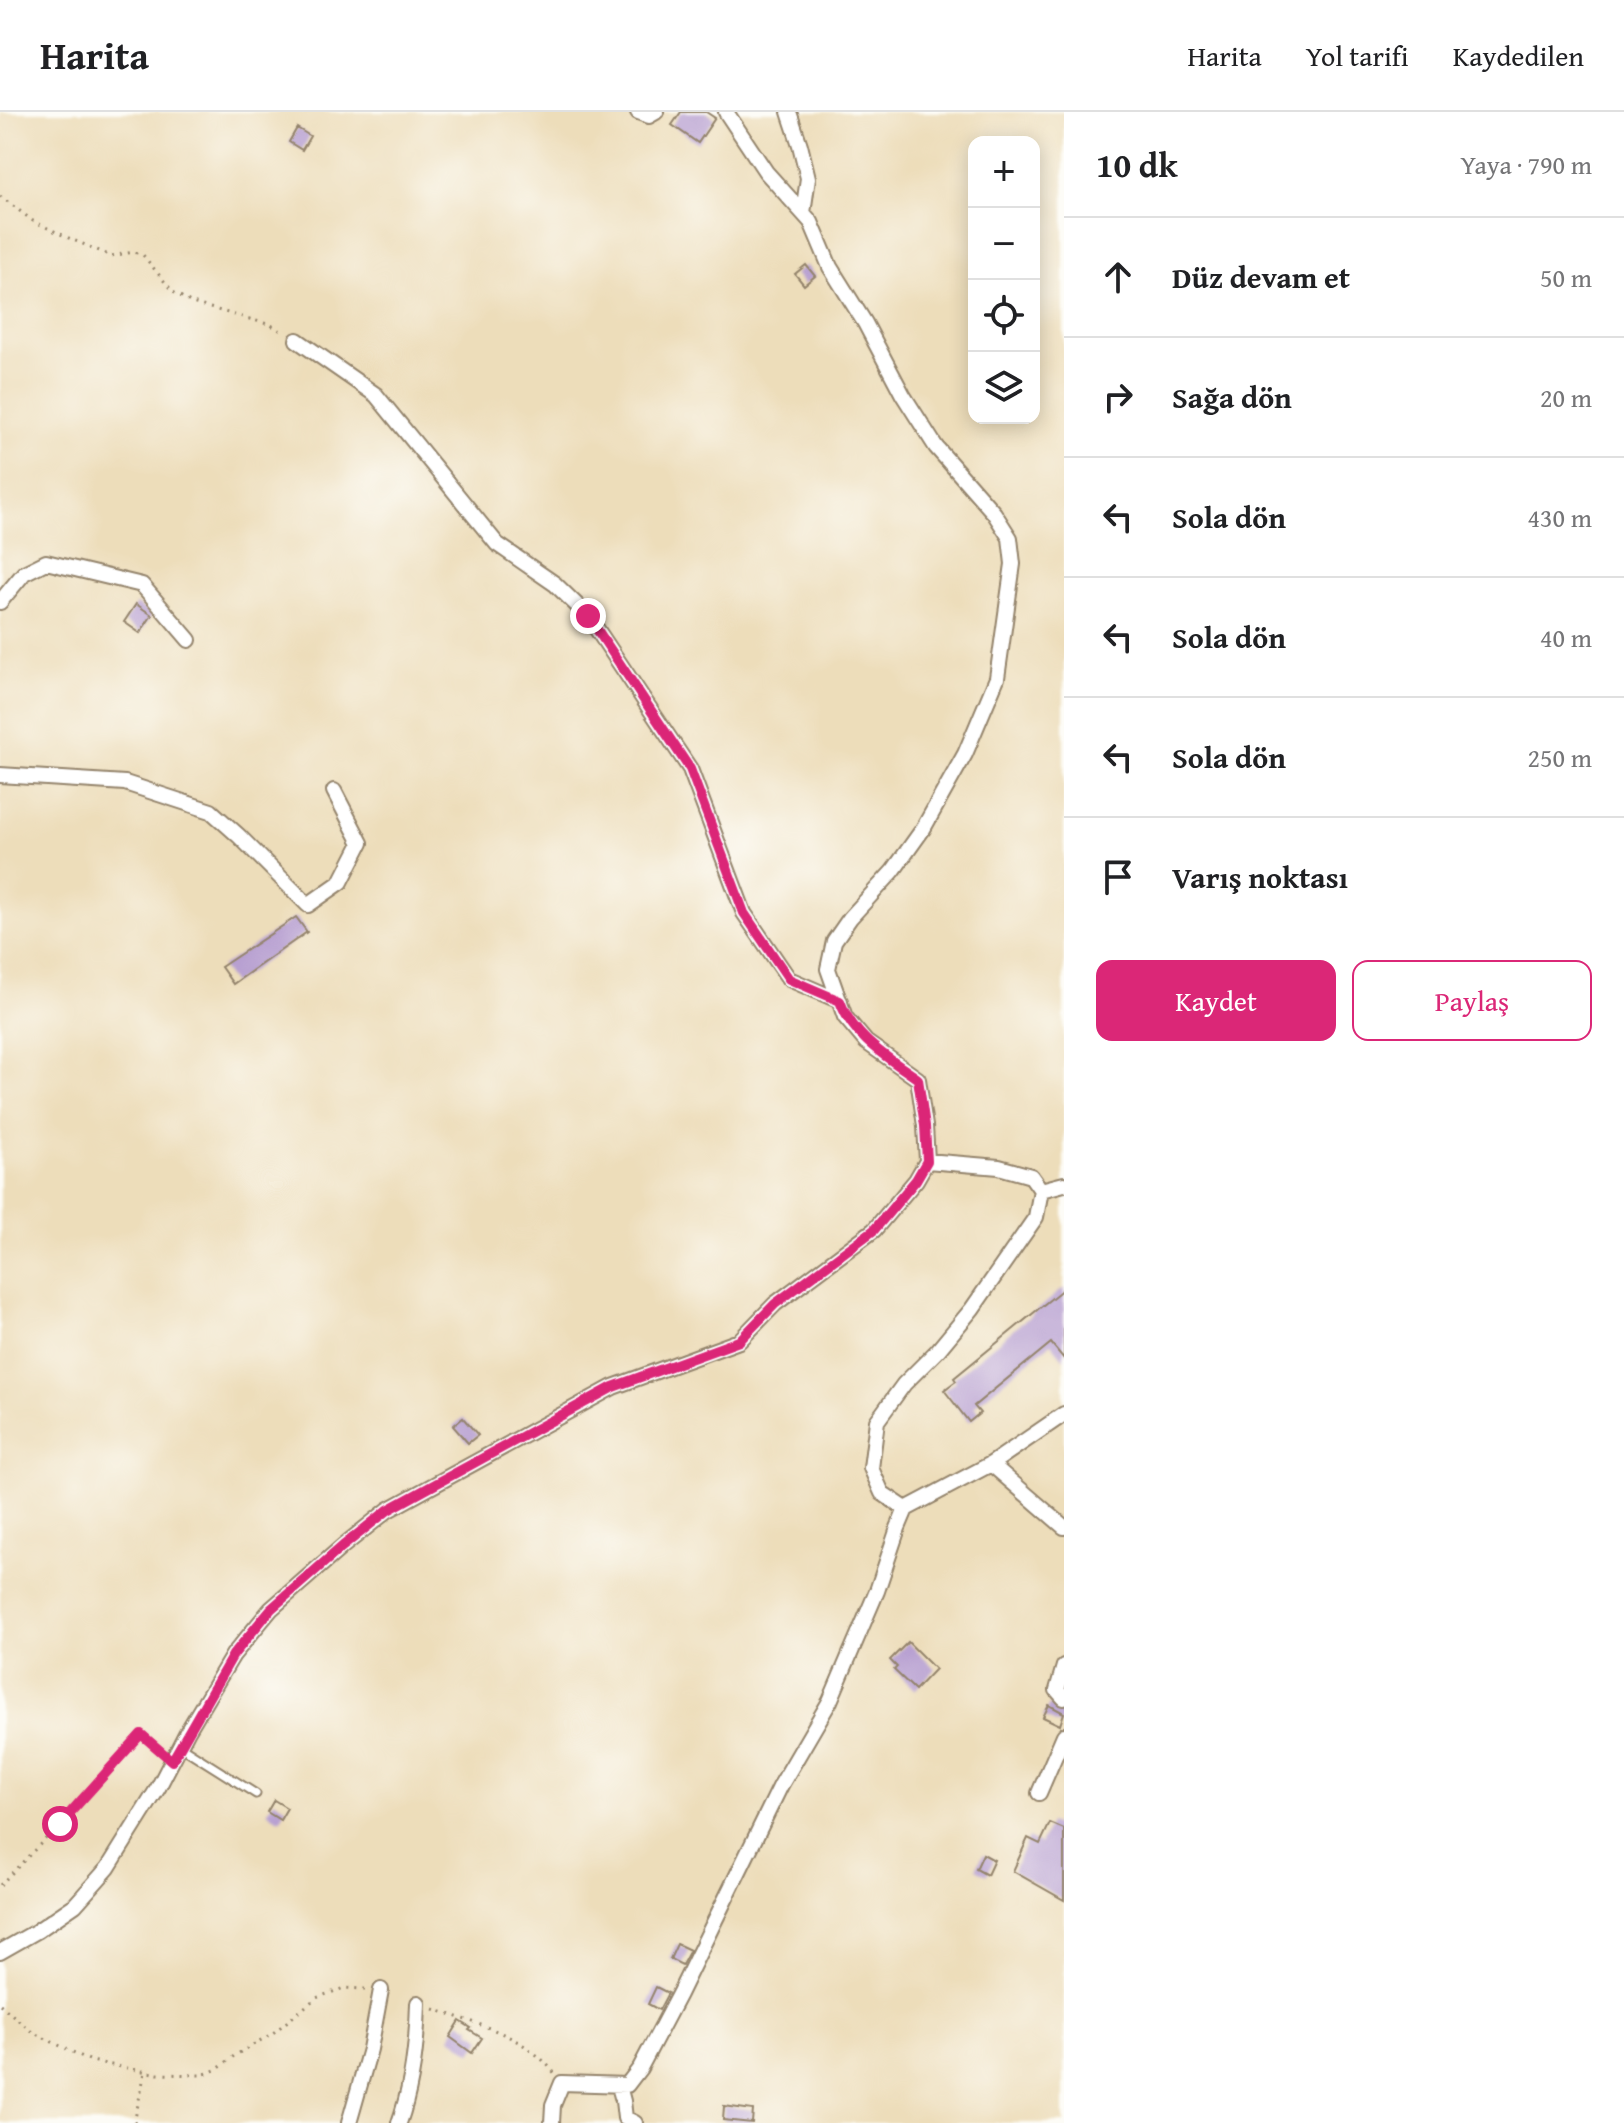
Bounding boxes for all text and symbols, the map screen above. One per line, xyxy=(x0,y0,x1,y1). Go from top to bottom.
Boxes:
text: Harita xyxy=(40,27,149,83)
text: Harita xyxy=(1187,35,1262,76)
text: Yol tarifi xyxy=(1306,35,1409,76)
text: Kaydedilen xyxy=(1453,35,1584,76)
map controls xyxy=(968,136,1040,424)
button: + xyxy=(968,136,1040,208)
text: 10 dk xyxy=(1096,140,1178,189)
text: Yaya · 790 m xyxy=(1461,145,1592,184)
button: − xyxy=(968,208,1040,280)
icon: ahead xyxy=(1096,255,1140,299)
text: Düz devam et xyxy=(1172,255,1350,299)
text: 50 m xyxy=(1540,258,1592,297)
button: locate xyxy=(968,280,1040,352)
button: layers xyxy=(968,352,1040,424)
icon: right xyxy=(1096,375,1140,419)
text: Sağa dön xyxy=(1172,375,1292,419)
text: 20 m xyxy=(1540,378,1592,417)
icon: left xyxy=(1096,495,1140,539)
text: Sola dön xyxy=(1172,495,1286,539)
text: 430 m xyxy=(1527,498,1592,537)
route end xyxy=(570,598,606,634)
icon: left xyxy=(1096,615,1140,659)
text: Sola dön xyxy=(1172,615,1286,659)
text: 40 m xyxy=(1540,618,1592,657)
icon: left xyxy=(1096,735,1140,779)
text: Sola dön xyxy=(1172,735,1286,779)
text: 250 m xyxy=(1527,738,1592,777)
icon: arrive xyxy=(1096,855,1140,899)
text: Varış noktası xyxy=(1172,855,1348,899)
button: Kaydet xyxy=(1096,960,1336,1041)
button: Paylaş xyxy=(1352,960,1592,1041)
route start xyxy=(42,1806,78,1842)

